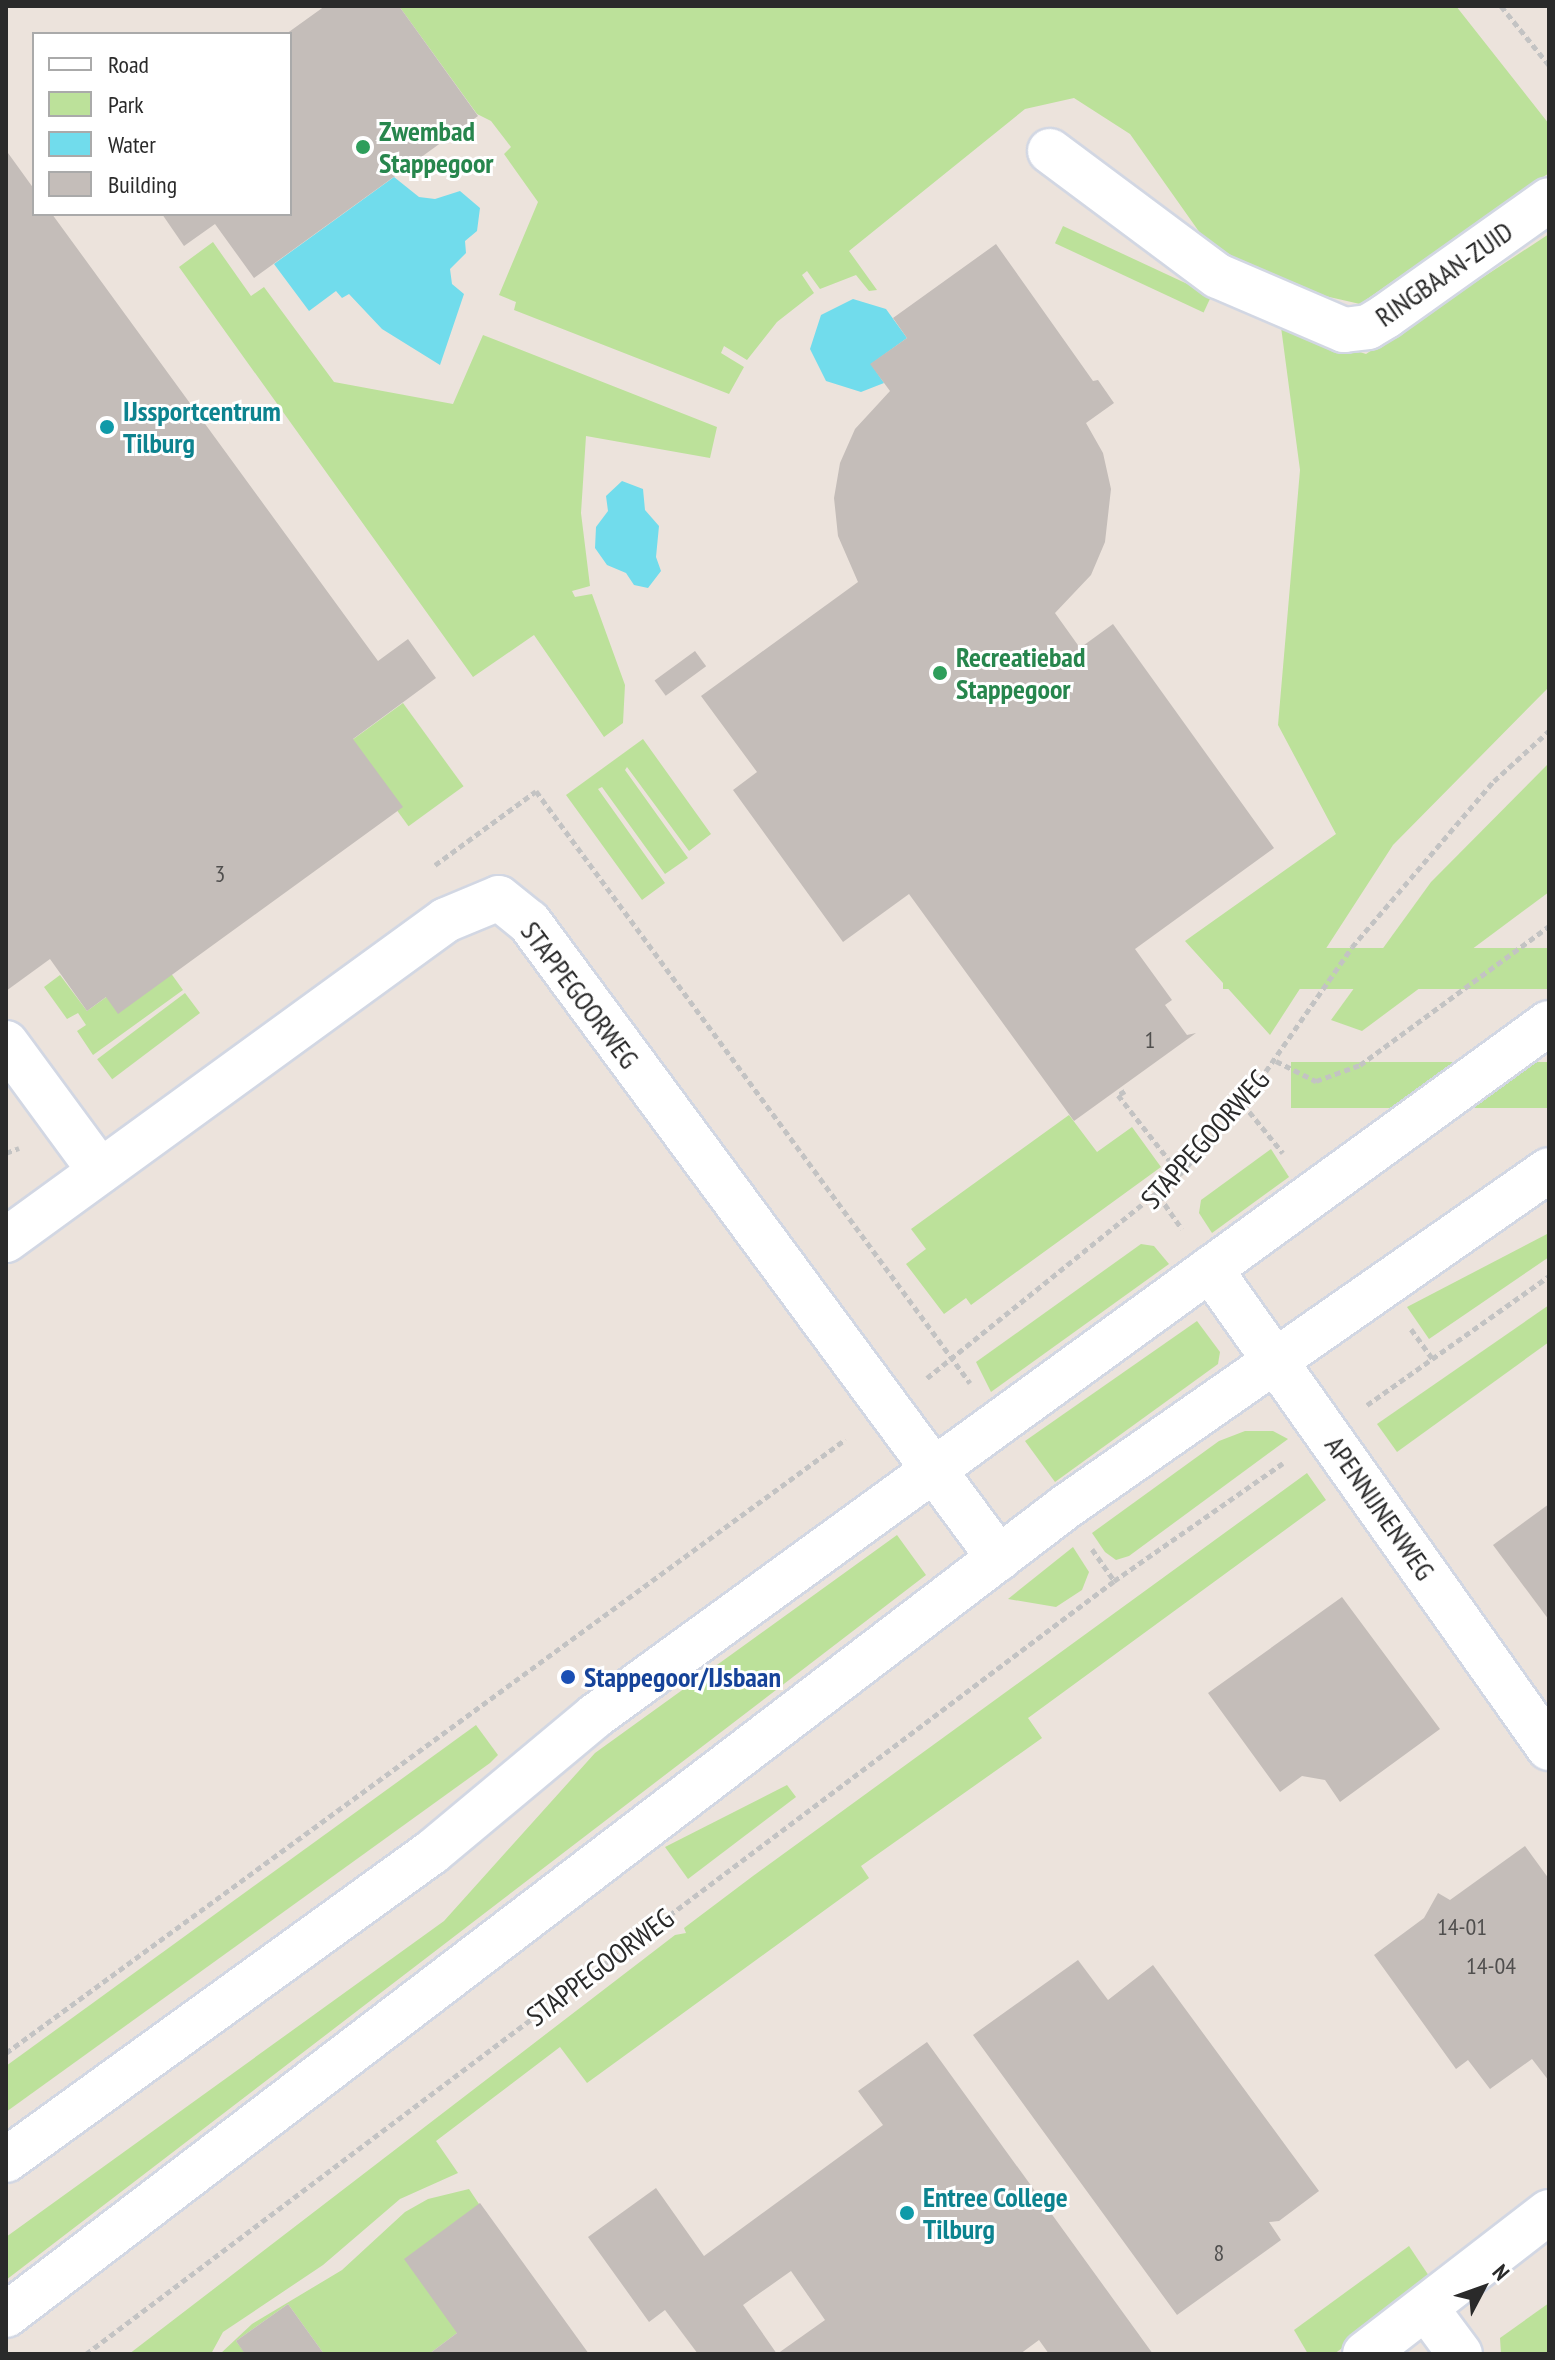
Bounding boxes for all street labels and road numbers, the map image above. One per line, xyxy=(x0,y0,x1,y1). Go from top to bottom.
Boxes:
street label: RINGBAAN-ZUID xyxy=(1369,214,1519,334)
street label: STAPPEGOORWEG xyxy=(514,915,646,1075)
street label: STAPPEGOORWEG xyxy=(1134,1063,1276,1215)
street label: APENNIJNENWEG xyxy=(1318,1430,1442,1586)
street label: STAPPEGOORWEG xyxy=(520,1901,680,2033)

